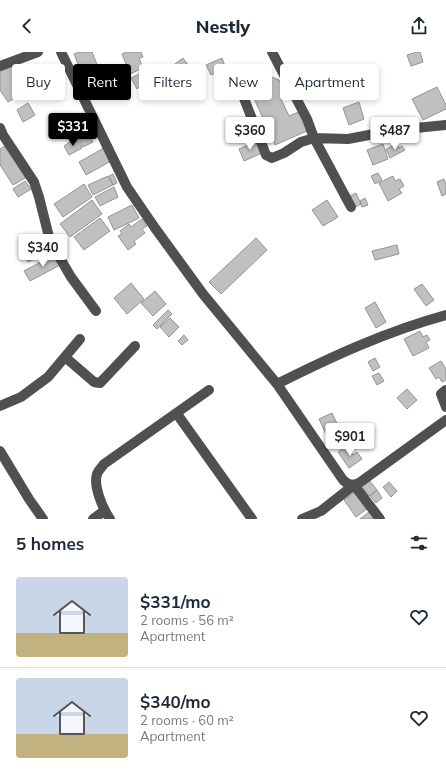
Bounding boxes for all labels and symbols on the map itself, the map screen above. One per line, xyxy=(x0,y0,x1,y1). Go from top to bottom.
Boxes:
pin: $331 xyxy=(49,113,97,147)
pin: $360 xyxy=(226,117,274,151)
pin: $487 xyxy=(371,117,419,151)
pin: $340 xyxy=(19,234,67,268)
pin: $901 xyxy=(326,423,374,457)

